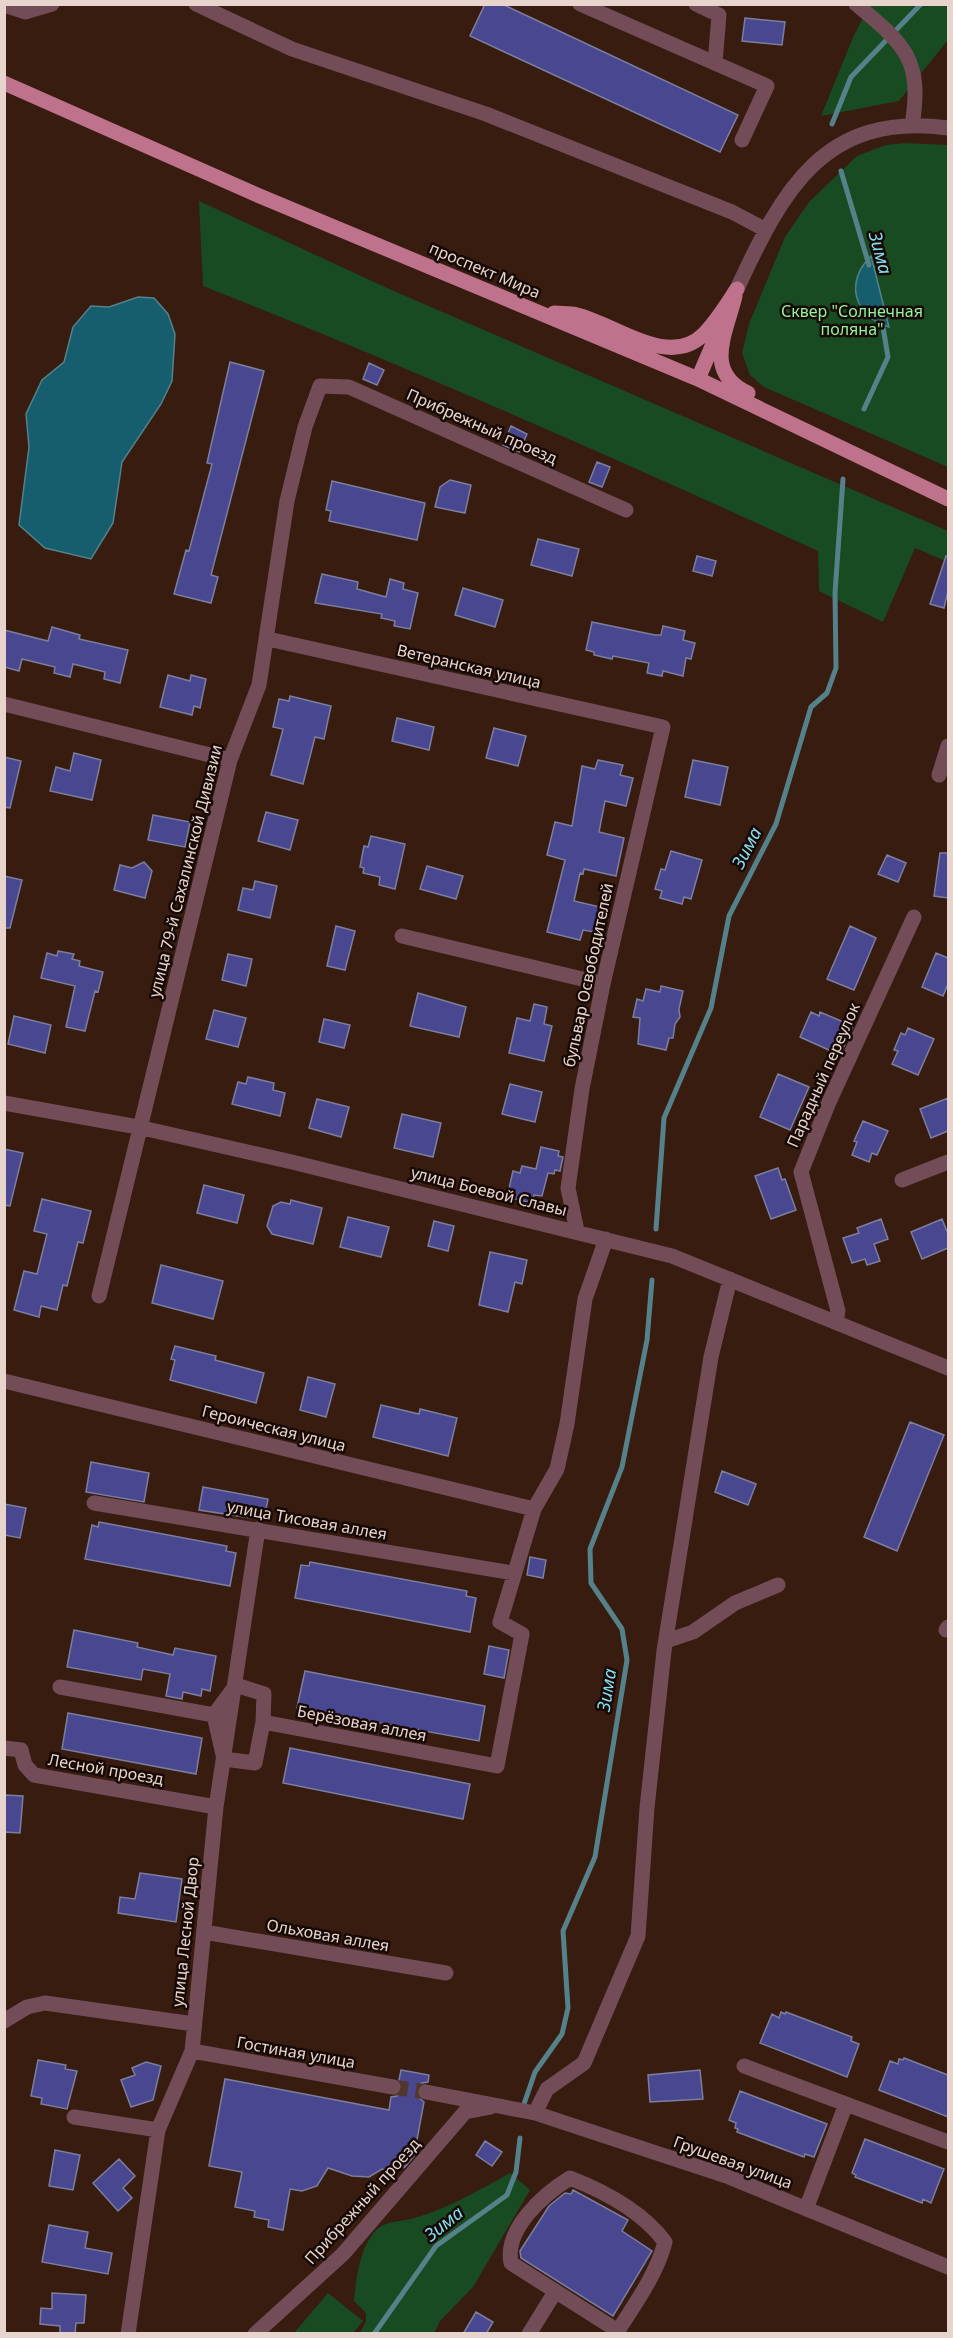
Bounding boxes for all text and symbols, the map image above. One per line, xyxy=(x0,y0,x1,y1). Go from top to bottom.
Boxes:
water label: Зима xyxy=(864,228,898,277)
street label: проспект Мира xyxy=(426,237,544,303)
park label: Сквер "Солнечная поляна" xyxy=(781,300,923,340)
street label: Прибрежный проезд xyxy=(403,383,561,469)
street label: Ветеранская улица xyxy=(395,639,543,693)
street label: улица 79-й Сахалинской Дивизии xyxy=(143,742,227,1000)
water label: Зима xyxy=(725,823,767,873)
street label: бульвар Освободителей xyxy=(558,881,618,1069)
street label: Парадный переулок xyxy=(781,999,865,1151)
street label: улица Боевой Славы xyxy=(409,1161,569,1221)
street label: Героическая улица xyxy=(200,1399,348,1457)
street label: улица Тисовая аллея xyxy=(225,1495,389,1545)
water label: Зима xyxy=(591,1667,621,1714)
street label: Берёзовая аллея xyxy=(295,1700,429,1746)
street label: Лесной проезд xyxy=(47,1748,166,1790)
street label: улица Лесной Двор xyxy=(166,1856,204,2008)
street label: Ольховая аллея xyxy=(265,1913,391,1957)
street label: Гостиная улица xyxy=(235,2031,357,2073)
street label: Грушевая улица xyxy=(671,2130,795,2194)
street label: Прибрежный проезд xyxy=(299,2133,425,2269)
water label: Зима xyxy=(418,2200,468,2247)

